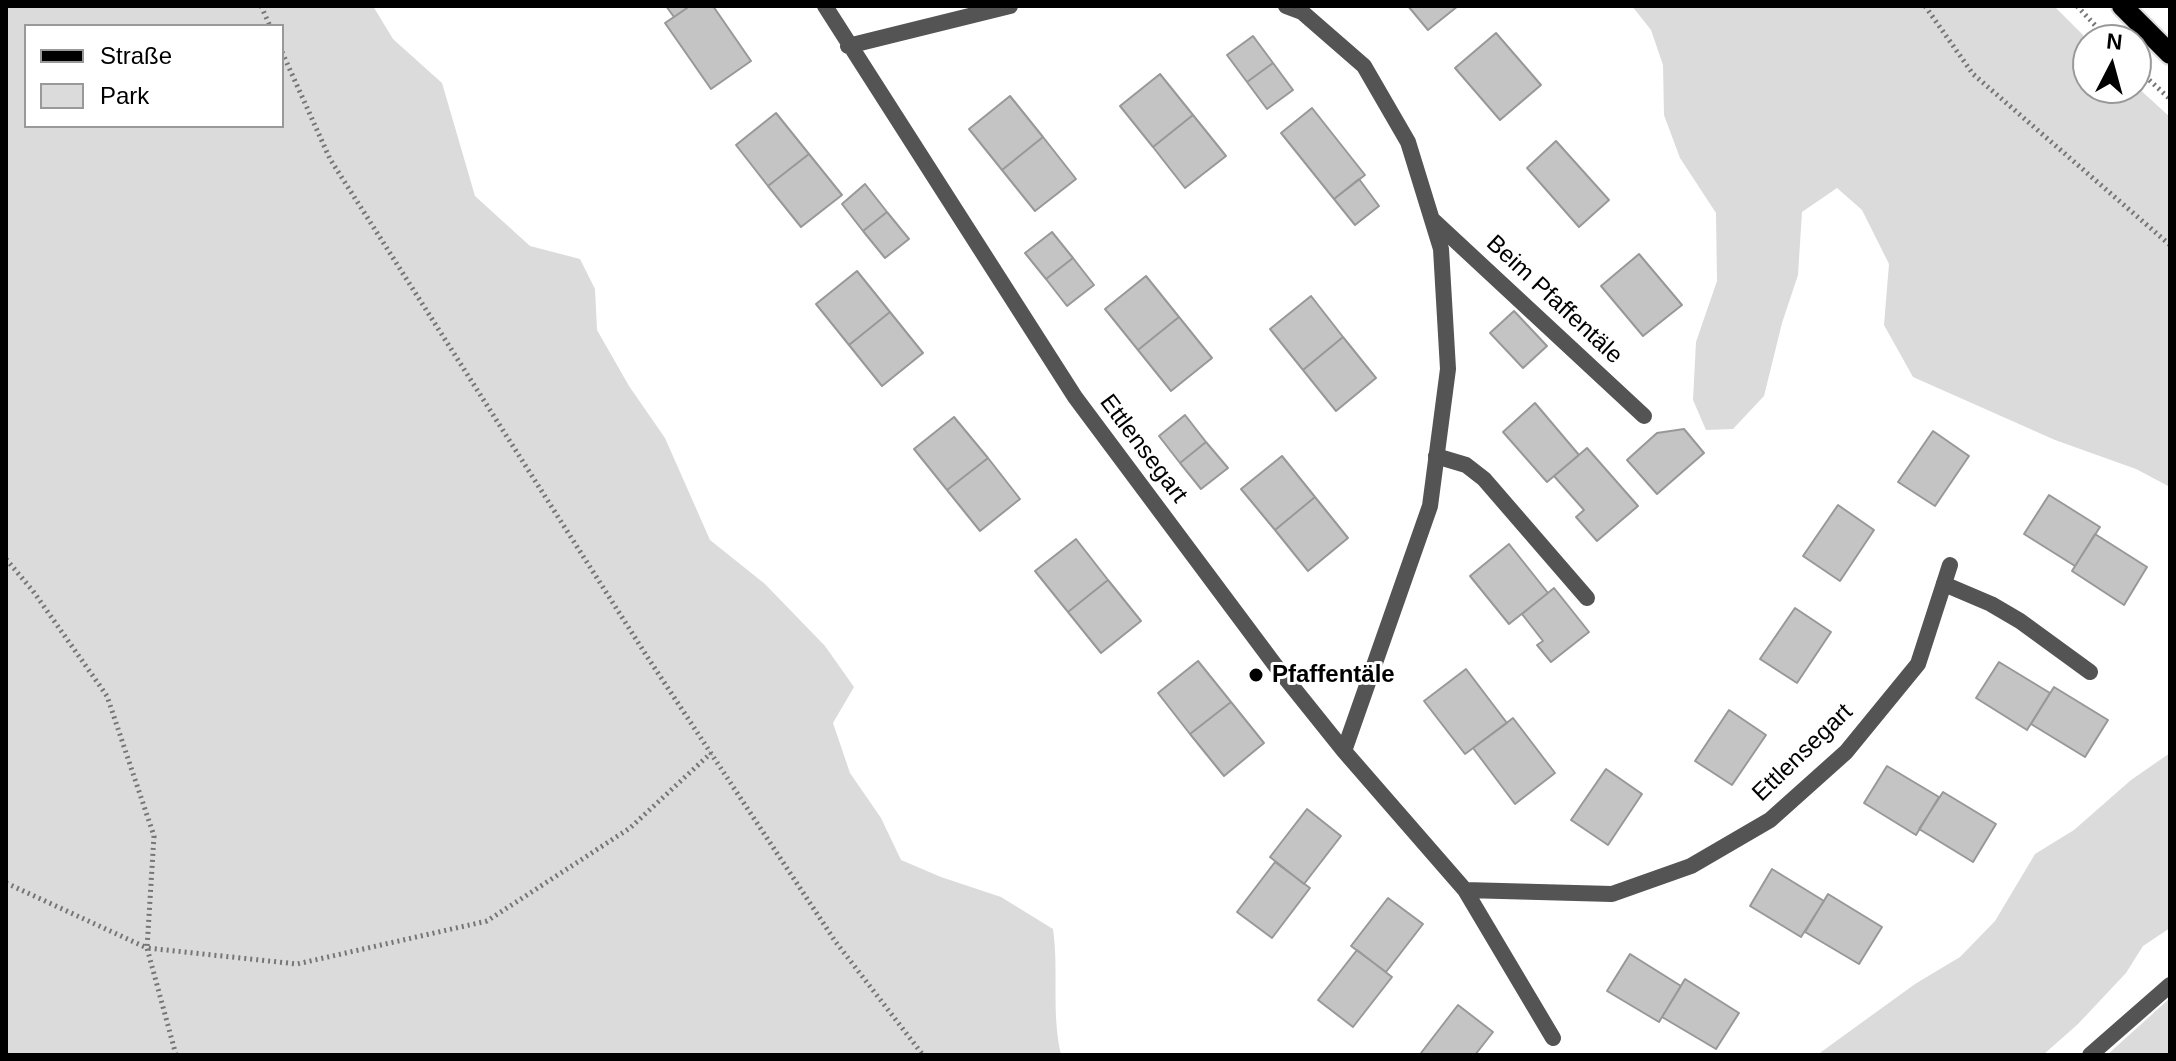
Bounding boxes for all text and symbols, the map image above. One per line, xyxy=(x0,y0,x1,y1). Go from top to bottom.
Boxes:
legend xyxy=(24,24,284,128)
north arrow xyxy=(2072,24,2152,104)
text: N xyxy=(2105,28,2124,55)
text: Straße xyxy=(100,42,172,69)
text: Park xyxy=(100,82,149,109)
street label: Beim Pfaffentäle xyxy=(1480,230,1628,370)
street label: Ettlensegart xyxy=(1093,389,1193,509)
place label: Pfaffentäle xyxy=(1272,661,1395,689)
marker: Pfaffentäle xyxy=(1247,666,1265,684)
street label: Ettlensegart xyxy=(1747,698,1859,808)

